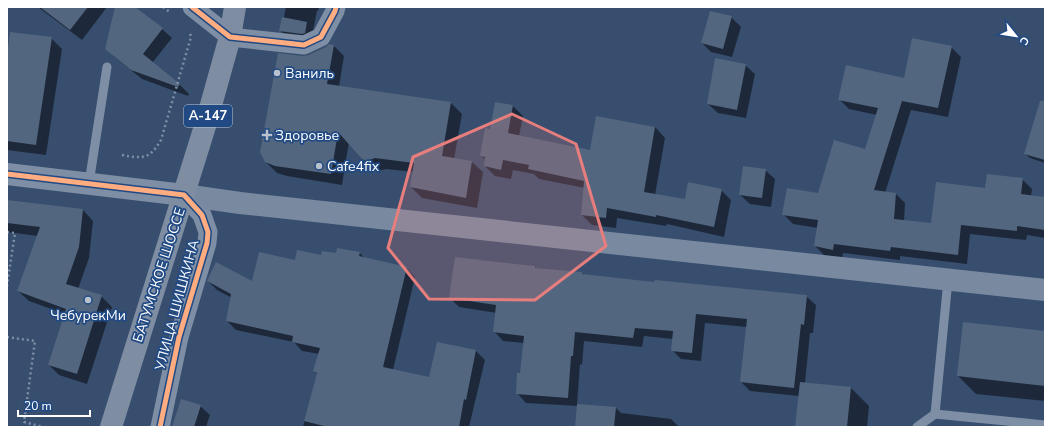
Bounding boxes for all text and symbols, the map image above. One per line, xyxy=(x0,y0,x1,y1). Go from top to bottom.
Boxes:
north arrow xyxy=(996,16,1036,56)
text: С xyxy=(1016,34,1033,48)
place label: Ваниль xyxy=(285,64,334,83)
marker: Ваниль xyxy=(272,68,282,78)
road number: А-147 xyxy=(184,105,232,127)
place label: Здоровье xyxy=(275,126,339,145)
marker: Здоровье xyxy=(262,130,272,140)
place label: Cafe4fix xyxy=(327,157,380,176)
marker: Cafe4fix xyxy=(314,161,324,171)
street label: БАТУМСКОЕ ШОССЕ xyxy=(128,205,190,345)
street label: УЛИЦА ШИШКИНА xyxy=(150,238,204,373)
marker: ЧебурекМи xyxy=(83,295,93,305)
place label: ЧебурекМи xyxy=(50,306,126,325)
scale bar xyxy=(18,392,90,418)
text: 20 m xyxy=(24,398,52,414)

